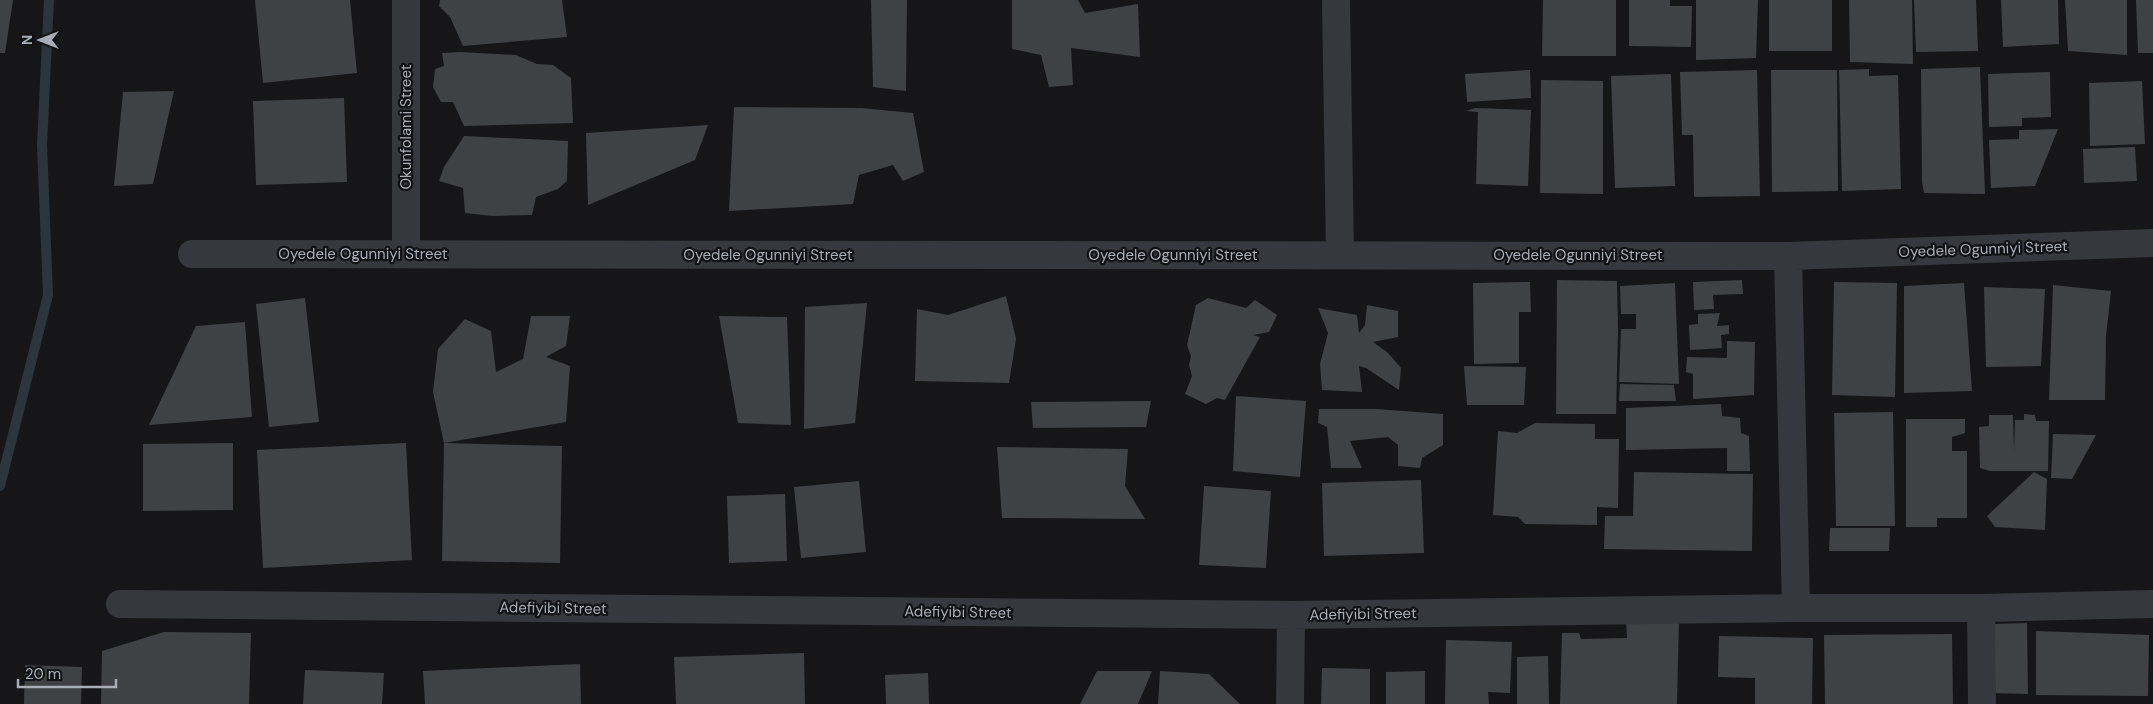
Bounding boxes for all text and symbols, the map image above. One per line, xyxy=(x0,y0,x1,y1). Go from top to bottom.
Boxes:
north arrow xyxy=(15,15,65,65)
text: N xyxy=(18,35,36,45)
street label: Okunfolami Street xyxy=(396,64,416,190)
street label: Oyedele Ogunniyi Street xyxy=(1898,236,2068,262)
street label: Oyedele Ogunniyi Street xyxy=(278,244,448,264)
street label: Oyedele Ogunniyi Street xyxy=(683,245,853,265)
street label: Oyedele Ogunniyi Street xyxy=(1088,245,1258,265)
street label: Oyedele Ogunniyi Street xyxy=(1493,245,1663,265)
street label: Adefiyibi Street xyxy=(499,597,607,619)
street label: Adefiyibi Street xyxy=(904,601,1012,623)
street label: Adefiyibi Street xyxy=(1309,603,1417,625)
scale bar xyxy=(18,656,115,688)
text: 20 m xyxy=(25,664,61,684)

